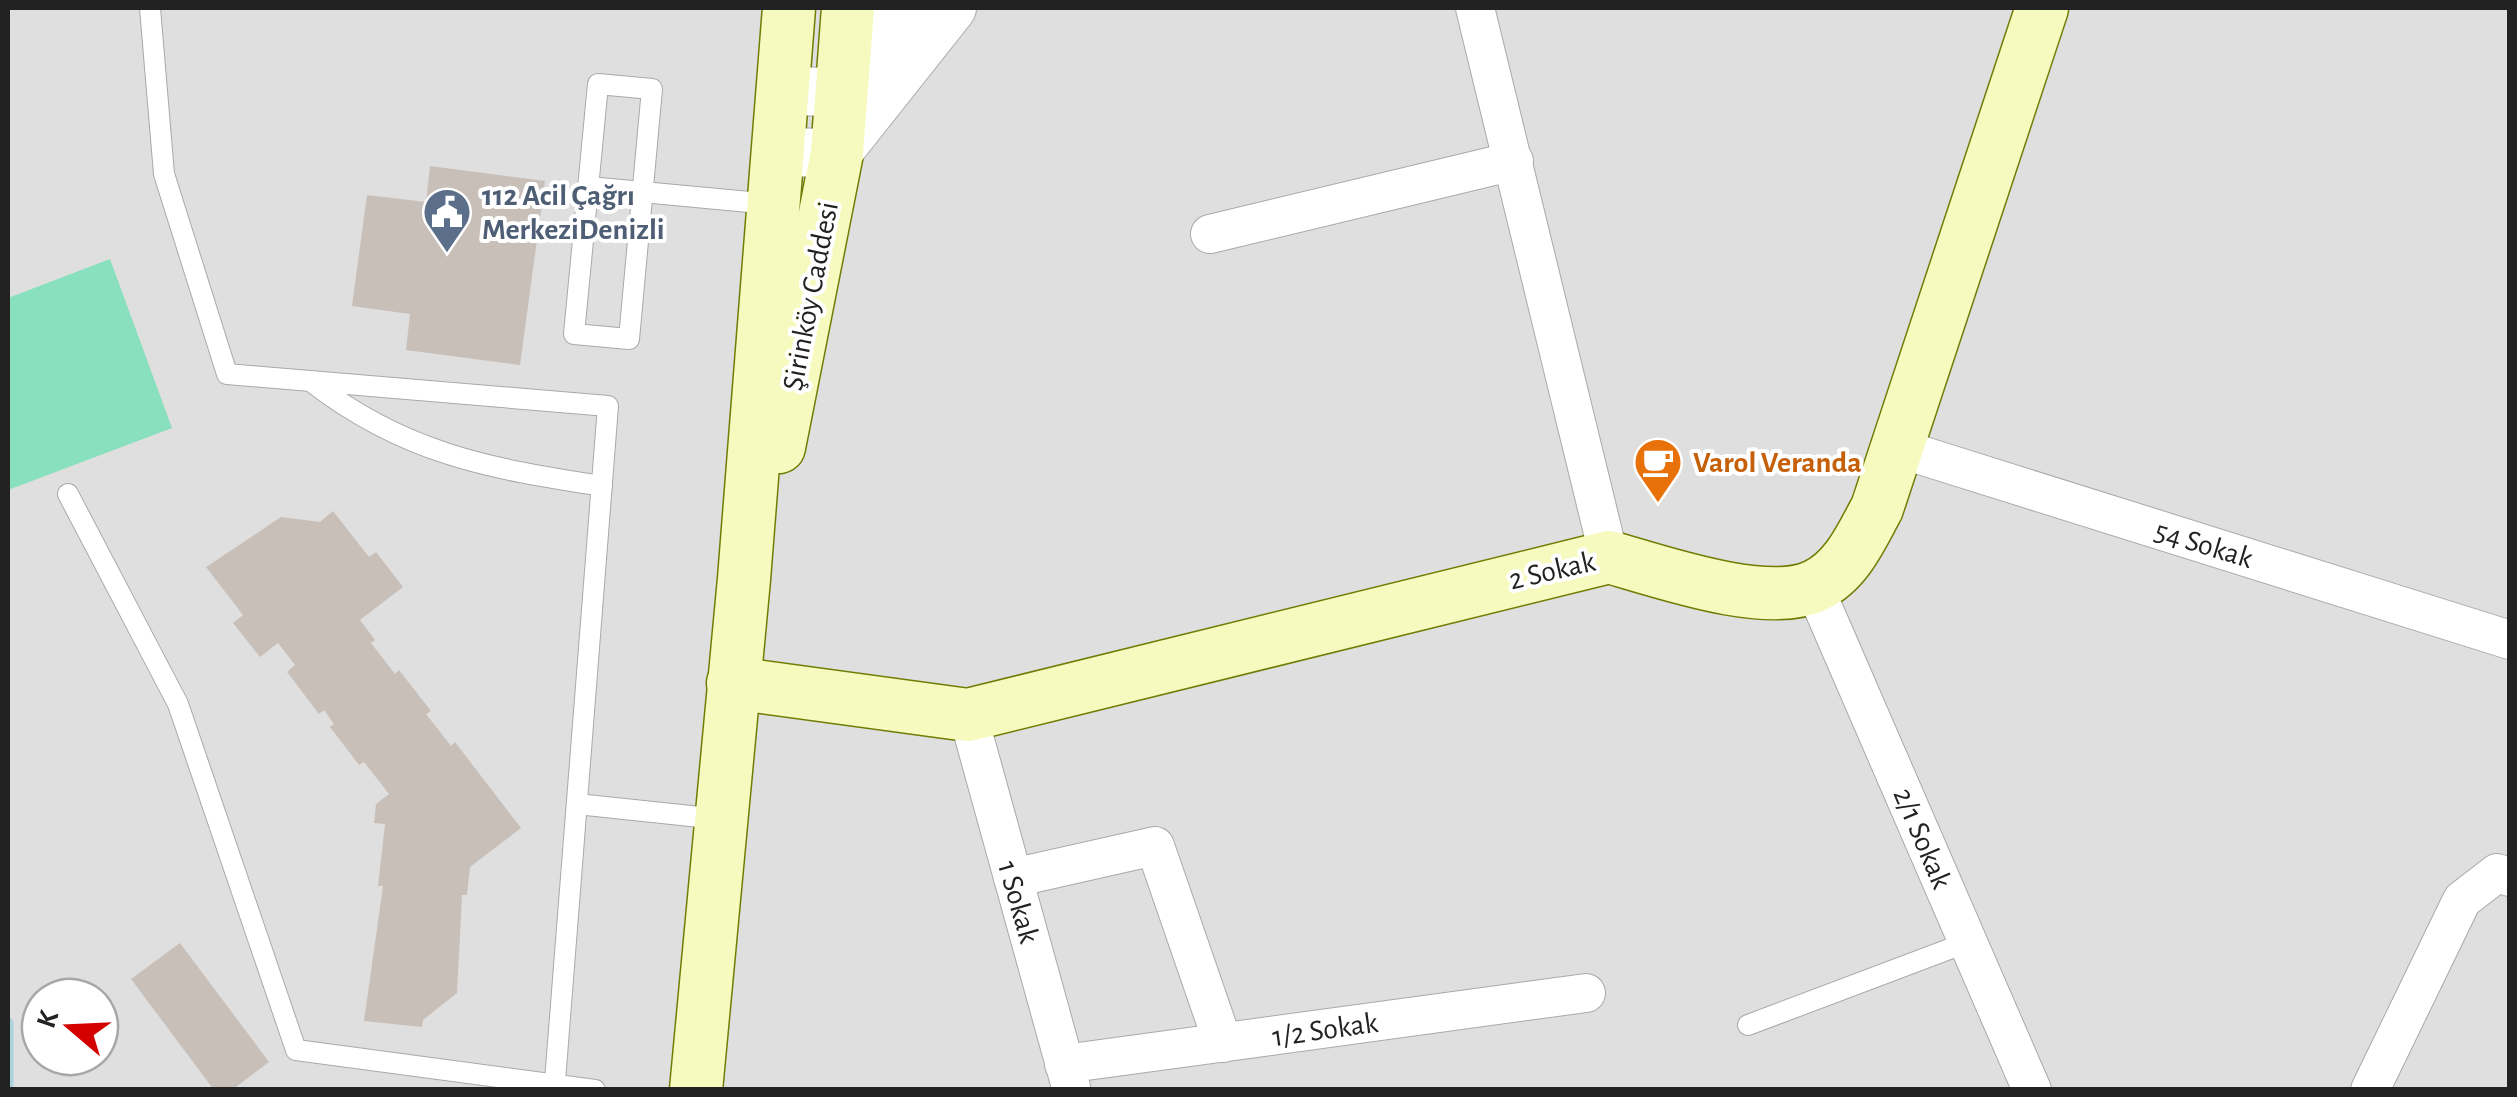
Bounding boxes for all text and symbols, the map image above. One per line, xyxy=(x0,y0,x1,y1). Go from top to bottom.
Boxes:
place label: 112 Acil Çağrı MerkeziDenizli xyxy=(482,181,665,245)
public building icon: 112 Acil Çağrı MerkeziDenizli xyxy=(421,186,473,254)
street label: Şirinköy Caddesi xyxy=(778,199,844,393)
cafe icon: Varol Veranda xyxy=(1632,436,1684,504)
place label: Varol Veranda xyxy=(1693,448,1862,478)
street label: 54 Sokak xyxy=(2151,516,2257,574)
street label: 2 Sokak xyxy=(1506,546,1599,595)
street label: 2/1 Sokak xyxy=(1887,784,1957,894)
street label: 1 Sokak xyxy=(992,858,1044,947)
north arrow xyxy=(20,977,120,1077)
text: K xyxy=(32,1007,64,1032)
street label: 1/2 Sokak xyxy=(1270,1008,1380,1052)

